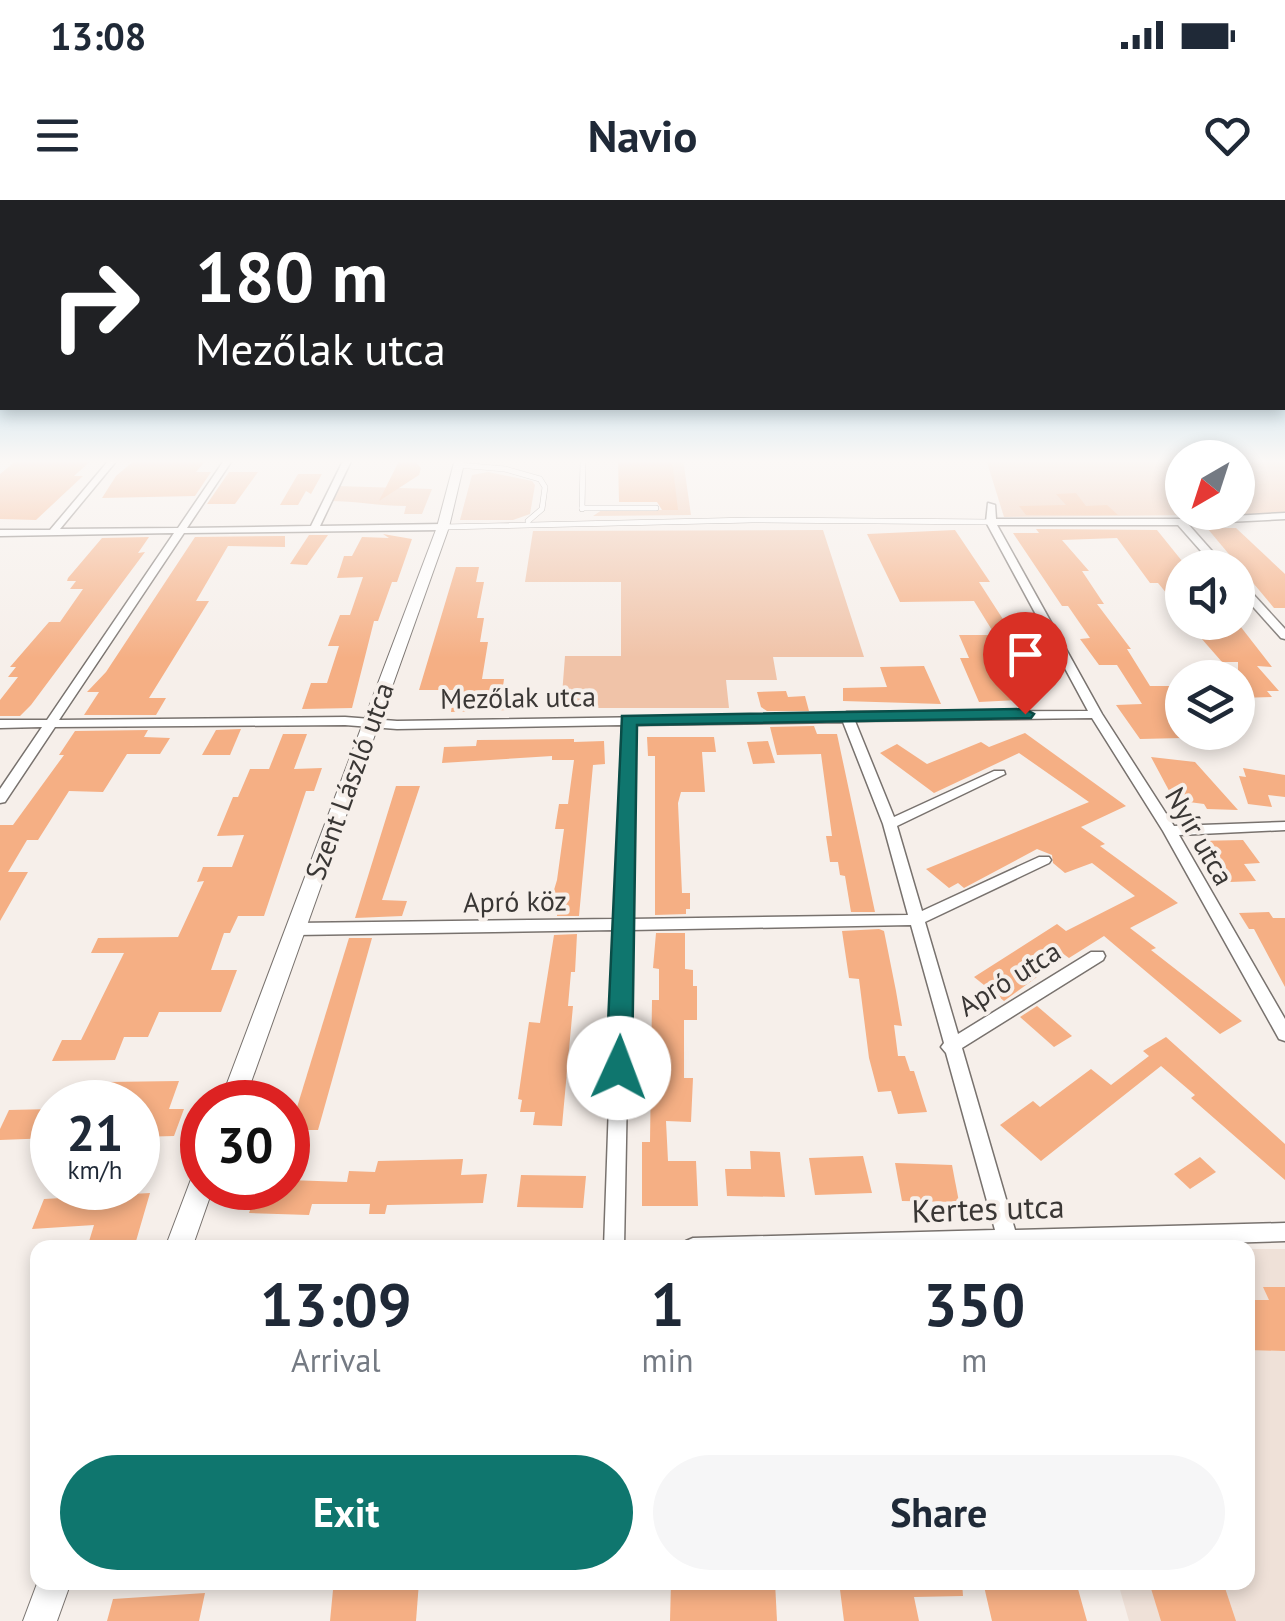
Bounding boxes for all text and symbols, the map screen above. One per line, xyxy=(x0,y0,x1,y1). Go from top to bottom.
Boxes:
text: 13:08 xyxy=(50,11,146,60)
text: Navio xyxy=(588,106,697,164)
icon: menu xyxy=(30,108,85,163)
icon: heart xyxy=(1200,108,1255,163)
text: 180 m xyxy=(195,231,388,321)
icon: right xyxy=(30,240,160,370)
text: Mezőlak utca xyxy=(195,319,446,377)
north arrow xyxy=(1165,440,1255,530)
map controls xyxy=(1165,440,1255,750)
button: sound xyxy=(1165,550,1255,640)
pin xyxy=(983,612,1068,715)
icon: arrive xyxy=(998,627,1053,682)
button: layers xyxy=(1165,660,1255,750)
street label: Szent László utca xyxy=(296,677,402,885)
street label: Mezőlak utca xyxy=(440,677,596,717)
street label: Nyír utca xyxy=(1157,780,1243,892)
street label: Apró köz xyxy=(463,882,567,920)
street label: Apró utca xyxy=(951,932,1067,1024)
position arrow xyxy=(567,1016,671,1120)
speed limit sign: 30 xyxy=(180,1080,310,1210)
text: 21 xyxy=(67,1100,123,1165)
text: km/h xyxy=(68,1154,122,1186)
street label: Kertes utca xyxy=(911,1184,1065,1232)
text: 13:09 xyxy=(260,1265,412,1343)
text: 1 xyxy=(651,1265,685,1343)
text: 350 xyxy=(923,1265,1025,1343)
text: Arrival xyxy=(291,1339,381,1381)
text: min xyxy=(642,1339,694,1381)
text: m xyxy=(961,1339,987,1381)
button: Exit xyxy=(60,1455,633,1570)
button: Share xyxy=(653,1455,1225,1570)

